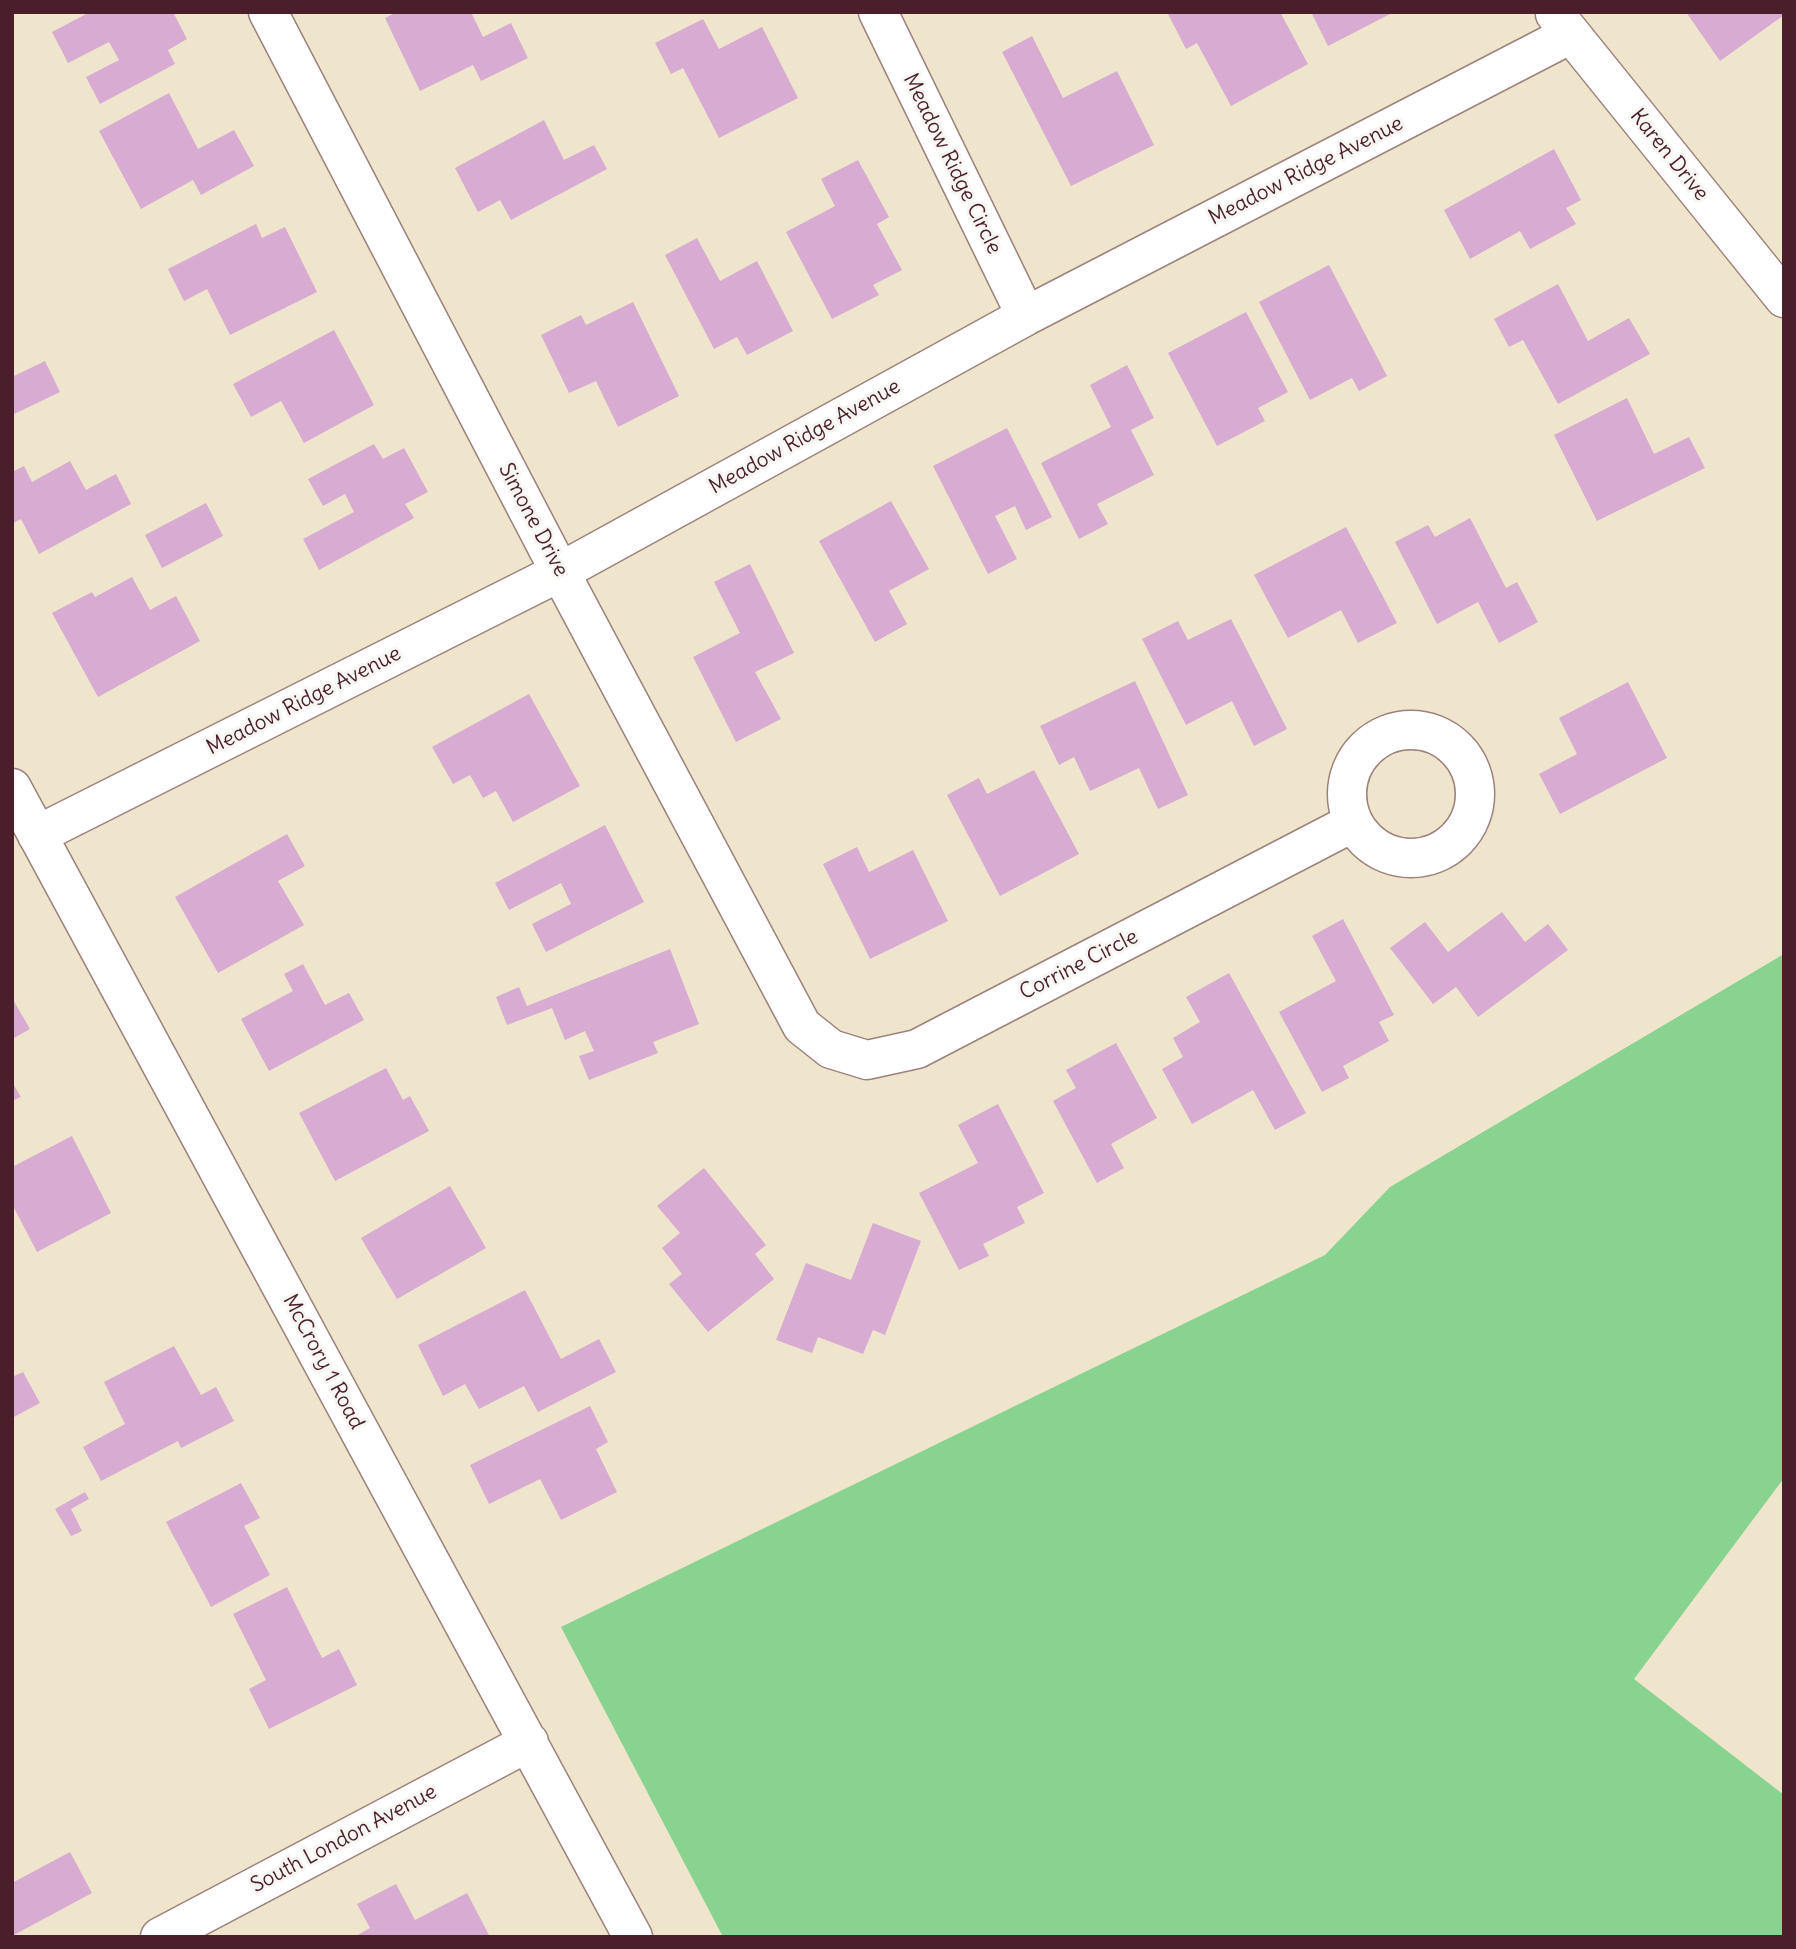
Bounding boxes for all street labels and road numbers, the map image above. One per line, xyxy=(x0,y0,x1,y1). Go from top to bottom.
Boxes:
street label: Meadow Ridge Circle xyxy=(897,70,1007,258)
street label: Karen Drive xyxy=(1624,104,1714,206)
street label: Meadow Ridge Avenue xyxy=(1205,111,1407,231)
street label: Meadow Ridge Avenue xyxy=(705,374,905,500)
street label: Simone Drive xyxy=(493,459,573,581)
street label: Meadow Ridge Avenue xyxy=(203,641,405,761)
street label: Corrine Circle xyxy=(1016,924,1142,1006)
street label: McCrory 1 Road xyxy=(277,1290,369,1434)
street label: South London Avenue xyxy=(247,1779,441,1899)

